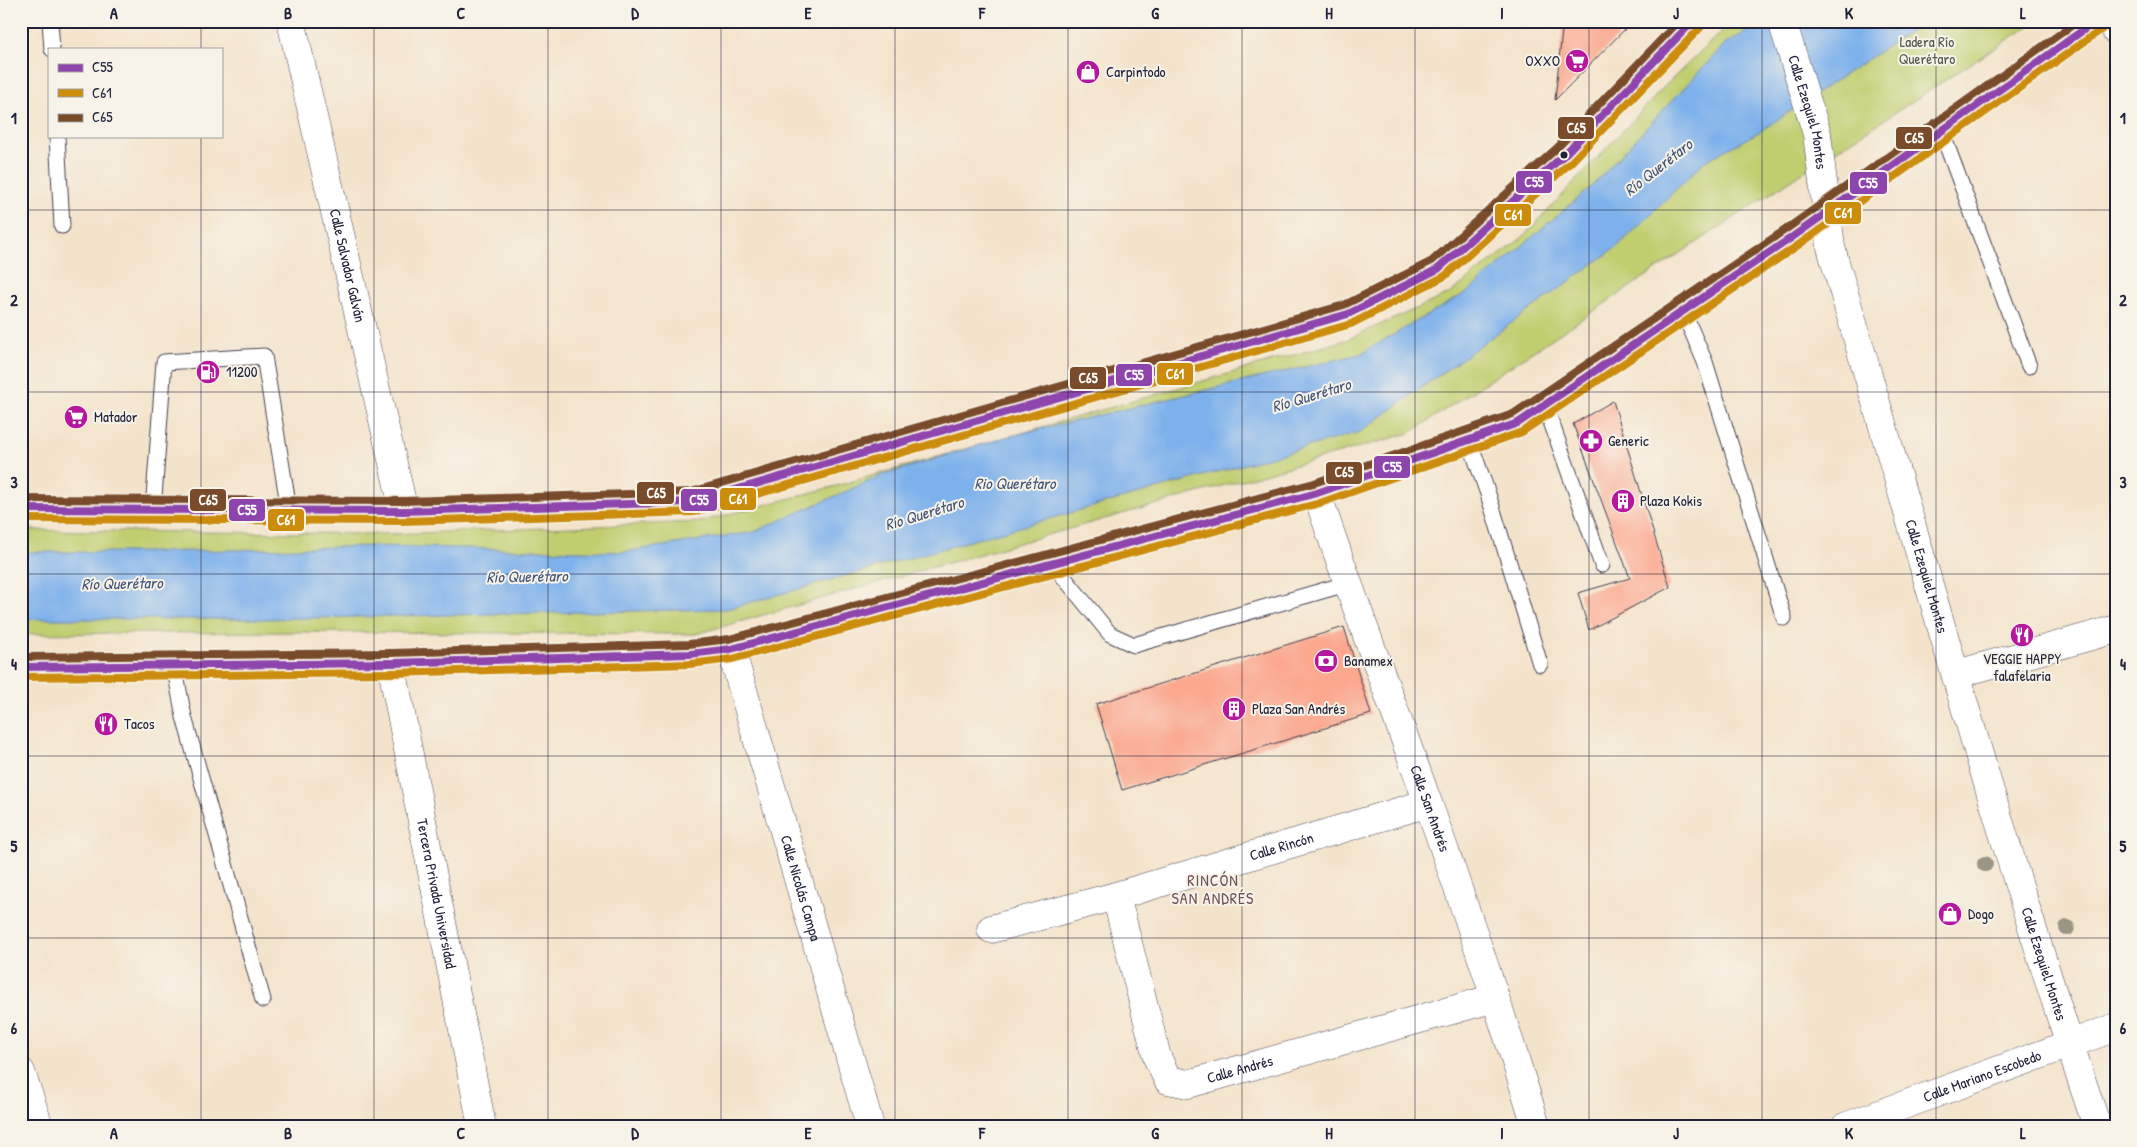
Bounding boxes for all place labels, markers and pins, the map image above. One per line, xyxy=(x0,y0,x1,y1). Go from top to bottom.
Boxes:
supermarket icon: OXXO xyxy=(1564,48,1590,74)
place label: OXXO xyxy=(1525,50,1560,71)
shop icon: Carpintodo xyxy=(1075,59,1101,85)
place label: Carpintodo xyxy=(1106,61,1166,82)
unlabelled marker xyxy=(1559,150,1569,160)
fuel station icon: 11200 xyxy=(195,359,221,385)
place label: 11200 xyxy=(226,361,258,382)
supermarket icon: Matador xyxy=(63,404,89,430)
place label: Matador xyxy=(94,406,138,427)
pharmacy icon: Generic xyxy=(1578,428,1604,454)
place label: Generic xyxy=(1608,430,1649,451)
building icon: Plaza Kokis xyxy=(1610,488,1636,514)
place label: Plaza Kokis xyxy=(1640,490,1702,511)
restaurant icon: VEGGIE HAPPY falafelaria xyxy=(2009,622,2035,648)
bank icon: Banamex xyxy=(1313,648,1339,674)
place label: VEGGIE HAPPY falafelaria xyxy=(1983,648,2062,686)
place label: Banamex xyxy=(1344,650,1393,671)
building icon: Plaza San Andrés xyxy=(1221,696,1247,722)
place label: Plaza San Andrés xyxy=(1252,698,1346,719)
restaurant icon: Tacos xyxy=(93,711,119,737)
place label: Tacos xyxy=(124,713,155,734)
shop icon: Dogo xyxy=(1937,901,1963,927)
place label: Dogo xyxy=(1968,903,1994,924)

